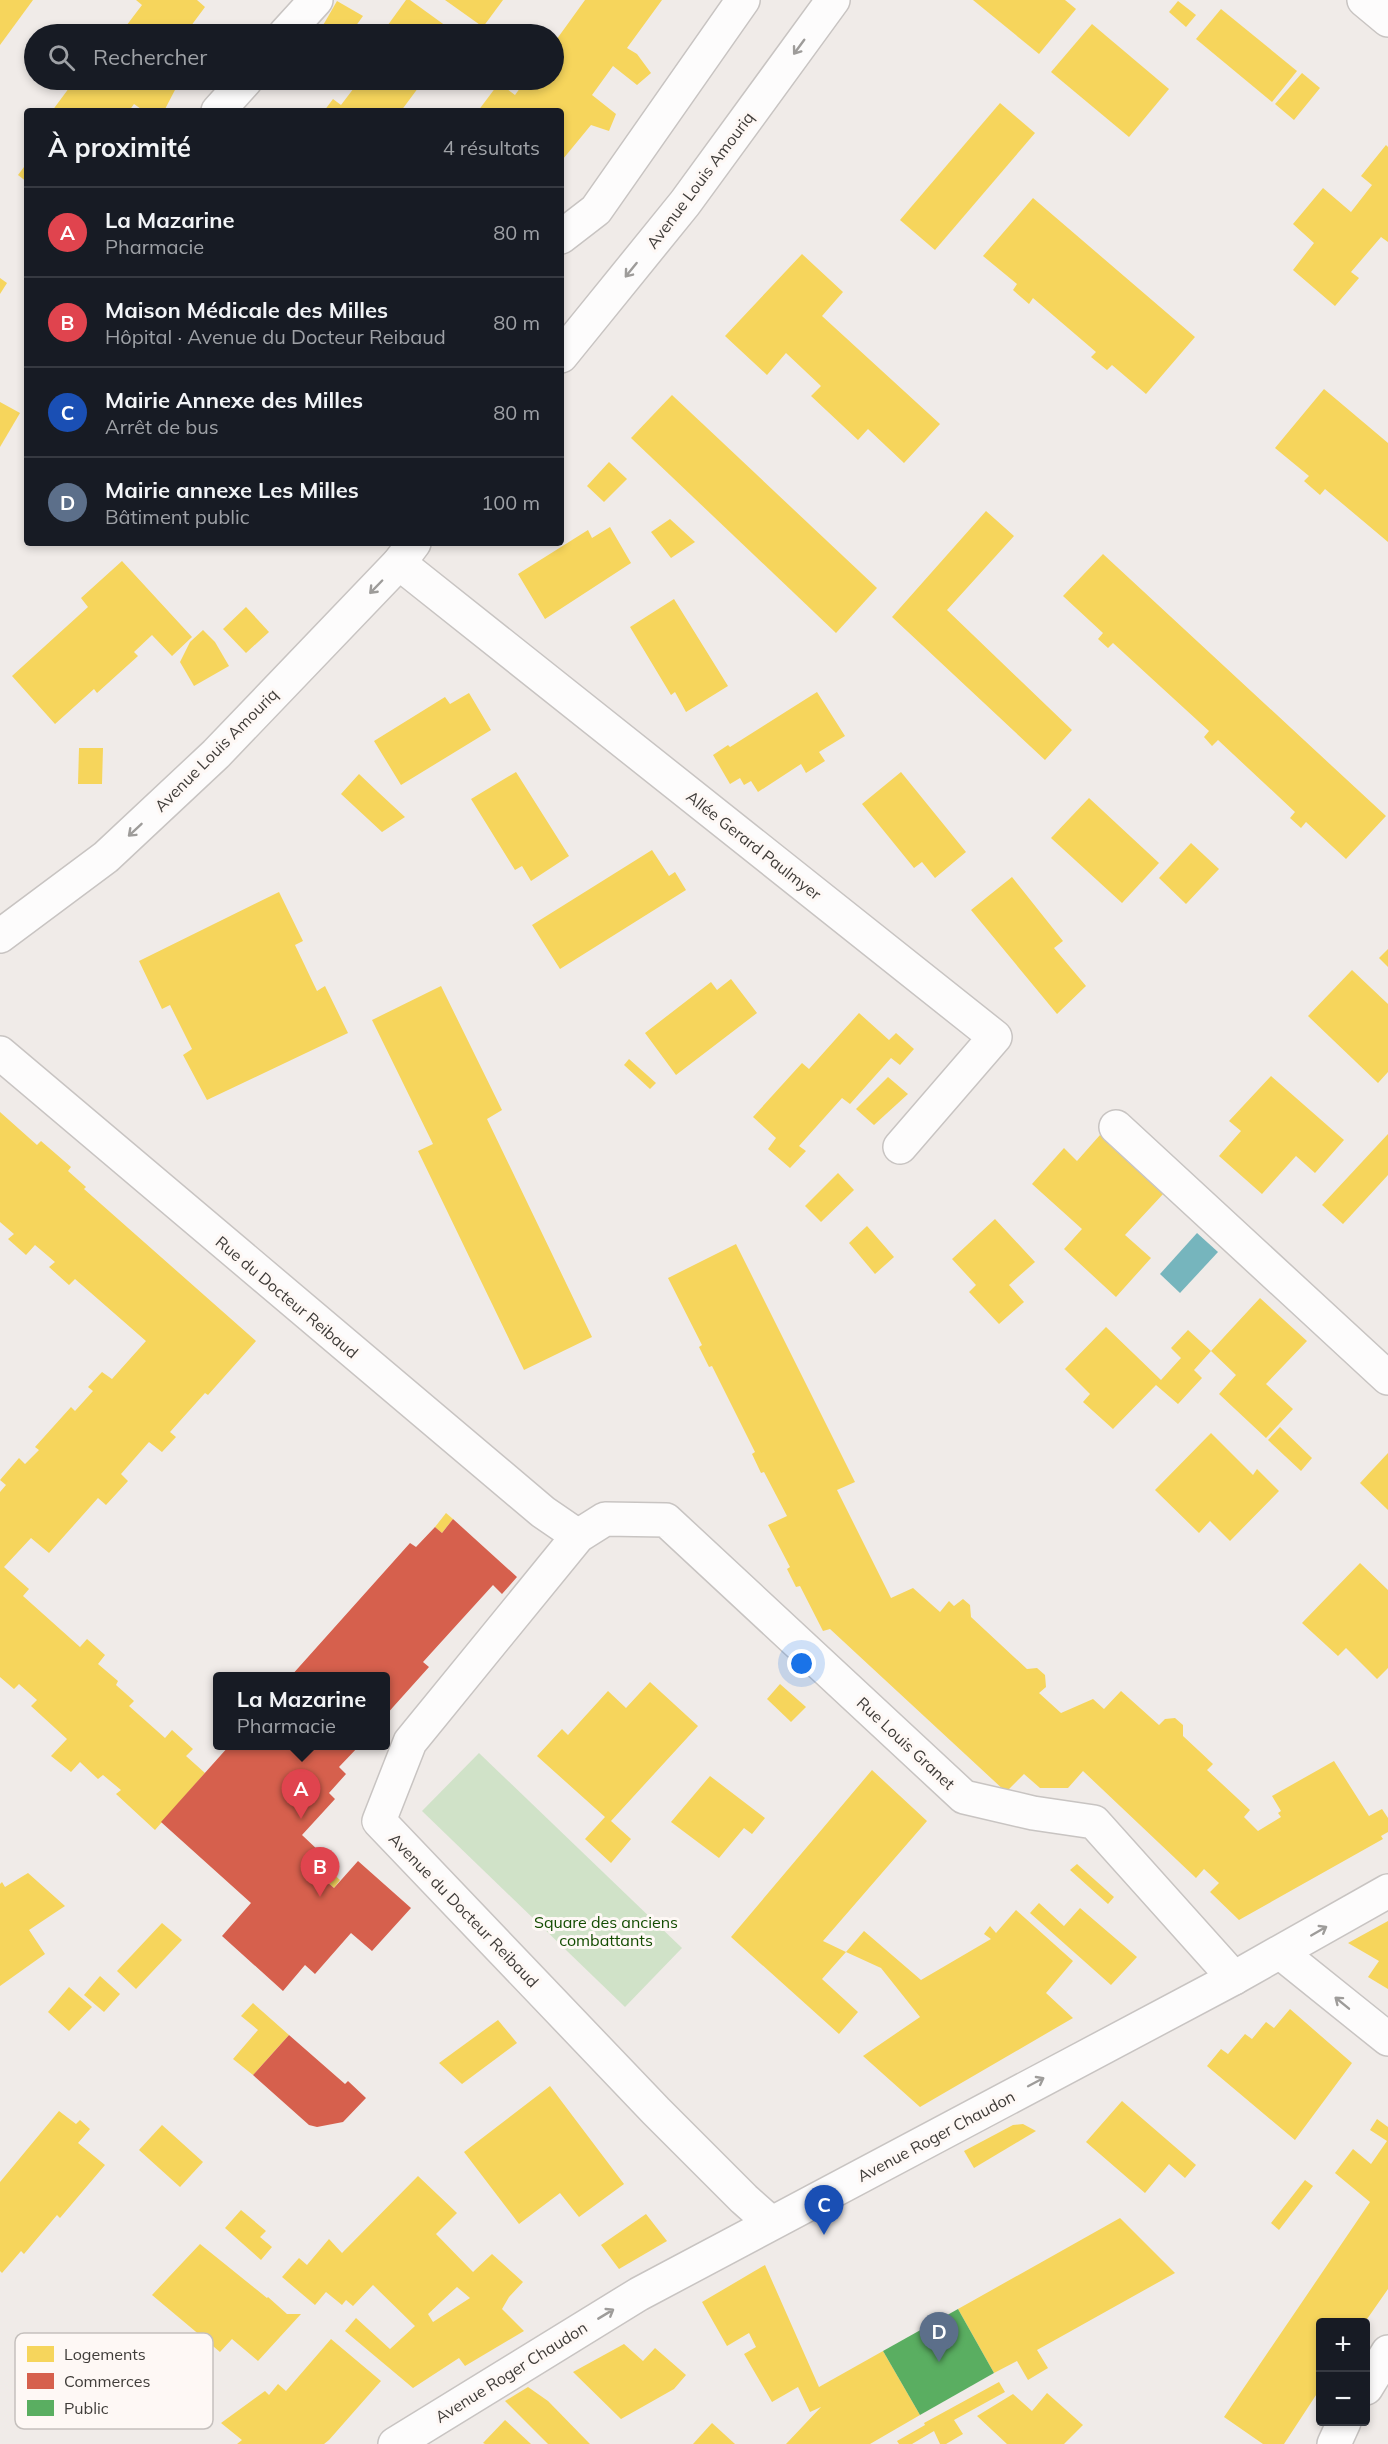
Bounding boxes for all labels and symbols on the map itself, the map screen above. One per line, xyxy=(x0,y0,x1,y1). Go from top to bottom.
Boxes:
one-way arrow xyxy=(793,39,805,55)
street label: Avenue Louis Amouriq xyxy=(642,108,758,252)
one-way arrow xyxy=(624,262,637,278)
one-way arrow xyxy=(368,580,383,595)
street label: Avenue Louis Amouriq xyxy=(150,684,282,816)
street label: Allée Gerard Paulmyer xyxy=(683,786,826,904)
one-way arrow xyxy=(127,823,142,837)
street label: Rue du Docteur Reibaud xyxy=(212,1231,362,1363)
your location xyxy=(787,1649,816,1678)
street label: Rue Louis Granet xyxy=(853,1692,959,1794)
pin: A xyxy=(282,1770,320,1819)
street label: Avenue du Docteur Reibaud xyxy=(385,1829,543,1991)
pin: B xyxy=(300,1848,340,1897)
park label: Square des anciens combattants xyxy=(534,1912,678,1950)
one-way arrow xyxy=(1310,1924,1327,1936)
one-way arrow xyxy=(1335,1996,1351,2009)
one-way arrow xyxy=(1027,2076,1045,2087)
street label: Avenue Roger Chaudon xyxy=(854,2086,1018,2186)
pin: C xyxy=(804,2186,844,2235)
one-way arrow xyxy=(597,2308,614,2320)
pin: D xyxy=(920,2312,958,2362)
street label: Avenue Roger Chaudon xyxy=(431,2317,591,2427)
legend xyxy=(15,2333,213,2429)
text: Logements xyxy=(64,2344,146,2364)
text: Commerces xyxy=(64,2371,150,2391)
text: Public xyxy=(64,2398,109,2418)

